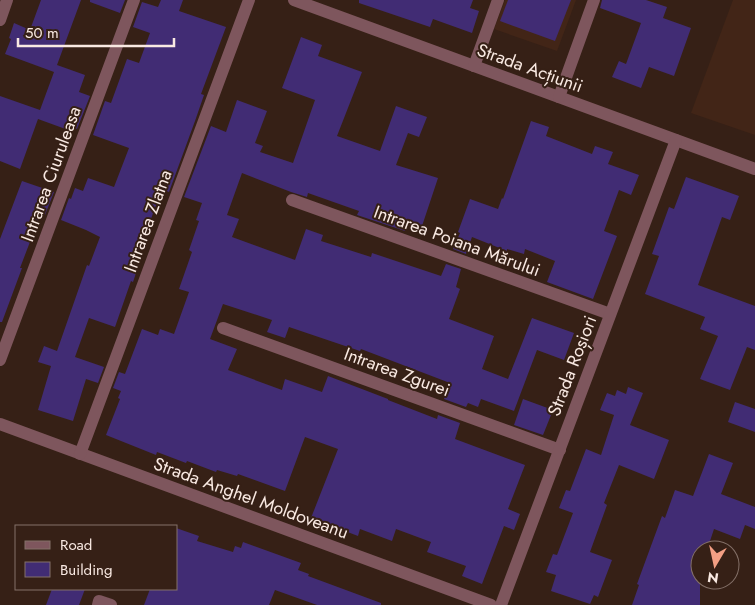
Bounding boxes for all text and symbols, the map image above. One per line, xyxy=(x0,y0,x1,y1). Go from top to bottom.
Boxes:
scale bar xyxy=(18,15,174,47)
text: 50 m xyxy=(25,22,59,44)
street label: Strada Acțiunii xyxy=(473,37,587,99)
street label: Intrarea Ciuruleasa xyxy=(14,103,88,245)
street label: Intrarea Zlatna xyxy=(117,166,179,276)
street label: Intrarea Poiana Mărului xyxy=(370,199,544,283)
street label: Strada Roșiori xyxy=(541,312,603,420)
street label: Intrarea Zgurei xyxy=(340,341,454,403)
street label: Strada Anghel Moldoveanu xyxy=(150,451,352,545)
legend xyxy=(15,525,178,590)
text: Road xyxy=(60,534,92,556)
north arrow xyxy=(690,540,740,590)
text: Building xyxy=(60,559,112,581)
text: N xyxy=(706,567,720,589)

